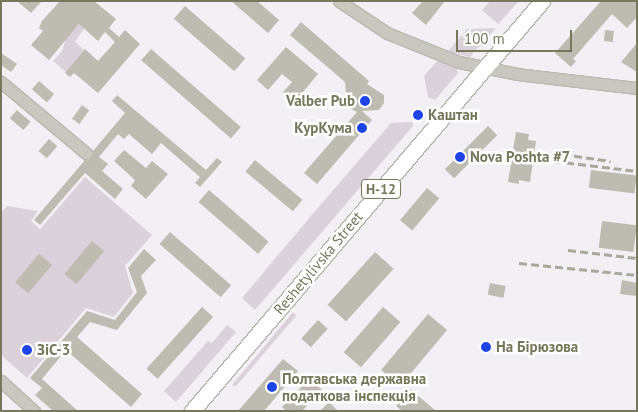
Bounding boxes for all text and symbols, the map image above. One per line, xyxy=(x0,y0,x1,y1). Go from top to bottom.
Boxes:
scale bar xyxy=(458,20,574,52)
text: 100 m xyxy=(464,29,505,48)
place label: Valber Pub xyxy=(286,92,355,110)
marker: Valber Pub xyxy=(359,95,371,107)
place label: Каштан xyxy=(428,106,478,124)
marker: Каштан xyxy=(412,109,424,121)
place label: КурКума xyxy=(294,119,352,137)
marker: КурКума xyxy=(356,122,368,134)
place label: Nova Poshta #7 xyxy=(470,148,570,166)
marker: Nova Poshta #7 xyxy=(454,151,466,163)
road number: Н-12 xyxy=(360,178,402,200)
street label: Reshetylivska Street xyxy=(270,208,366,318)
place label: На Бірюзова xyxy=(496,338,578,356)
place label: ЗіС-3 xyxy=(37,341,70,359)
marker: На Бірюзова xyxy=(480,341,492,353)
marker: ЗіС-3 xyxy=(21,344,33,356)
place label: Полтавська державна податкова інспекція xyxy=(282,369,426,404)
marker: Полтавська державна податкова інспекція xyxy=(266,381,278,393)

